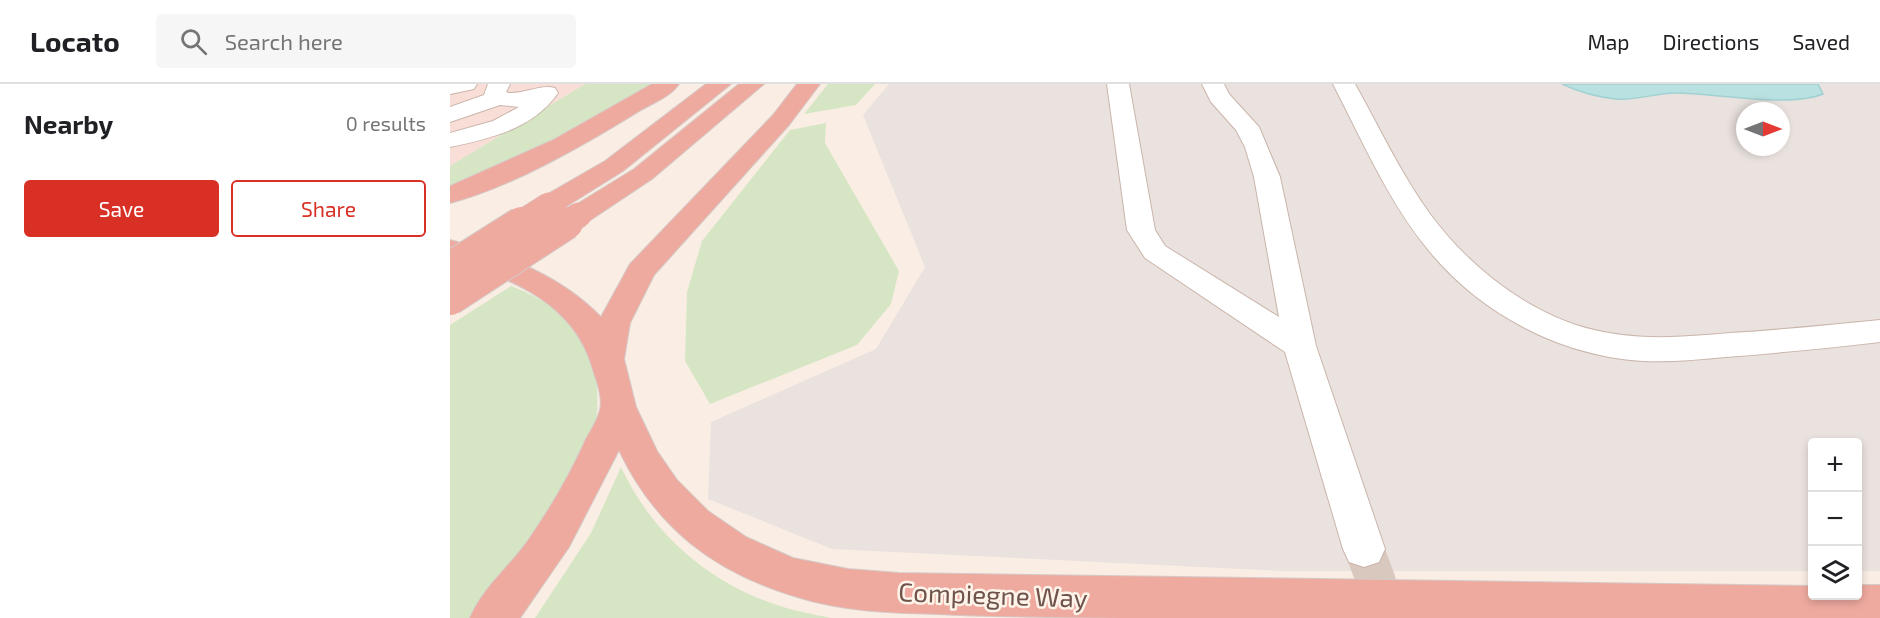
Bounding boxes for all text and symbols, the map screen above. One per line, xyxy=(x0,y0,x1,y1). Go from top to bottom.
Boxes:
search box xyxy=(156,14,576,68)
text: Locato xyxy=(30,24,120,58)
icon: search xyxy=(177,25,210,58)
text: Search here xyxy=(225,28,343,54)
text: Map xyxy=(1587,29,1630,54)
text: Directions xyxy=(1663,29,1759,54)
text: Saved xyxy=(1792,29,1850,54)
north arrow xyxy=(1736,102,1790,156)
text: Nearby xyxy=(24,108,113,139)
text: 0 results xyxy=(346,111,426,135)
button: Save xyxy=(24,180,219,237)
button: Share xyxy=(231,180,426,237)
map controls xyxy=(1808,438,1862,600)
button: + xyxy=(1808,438,1862,492)
button: − xyxy=(1808,492,1862,546)
button: layers xyxy=(1808,546,1862,600)
street label: Compiegne Way xyxy=(898,575,1088,613)

